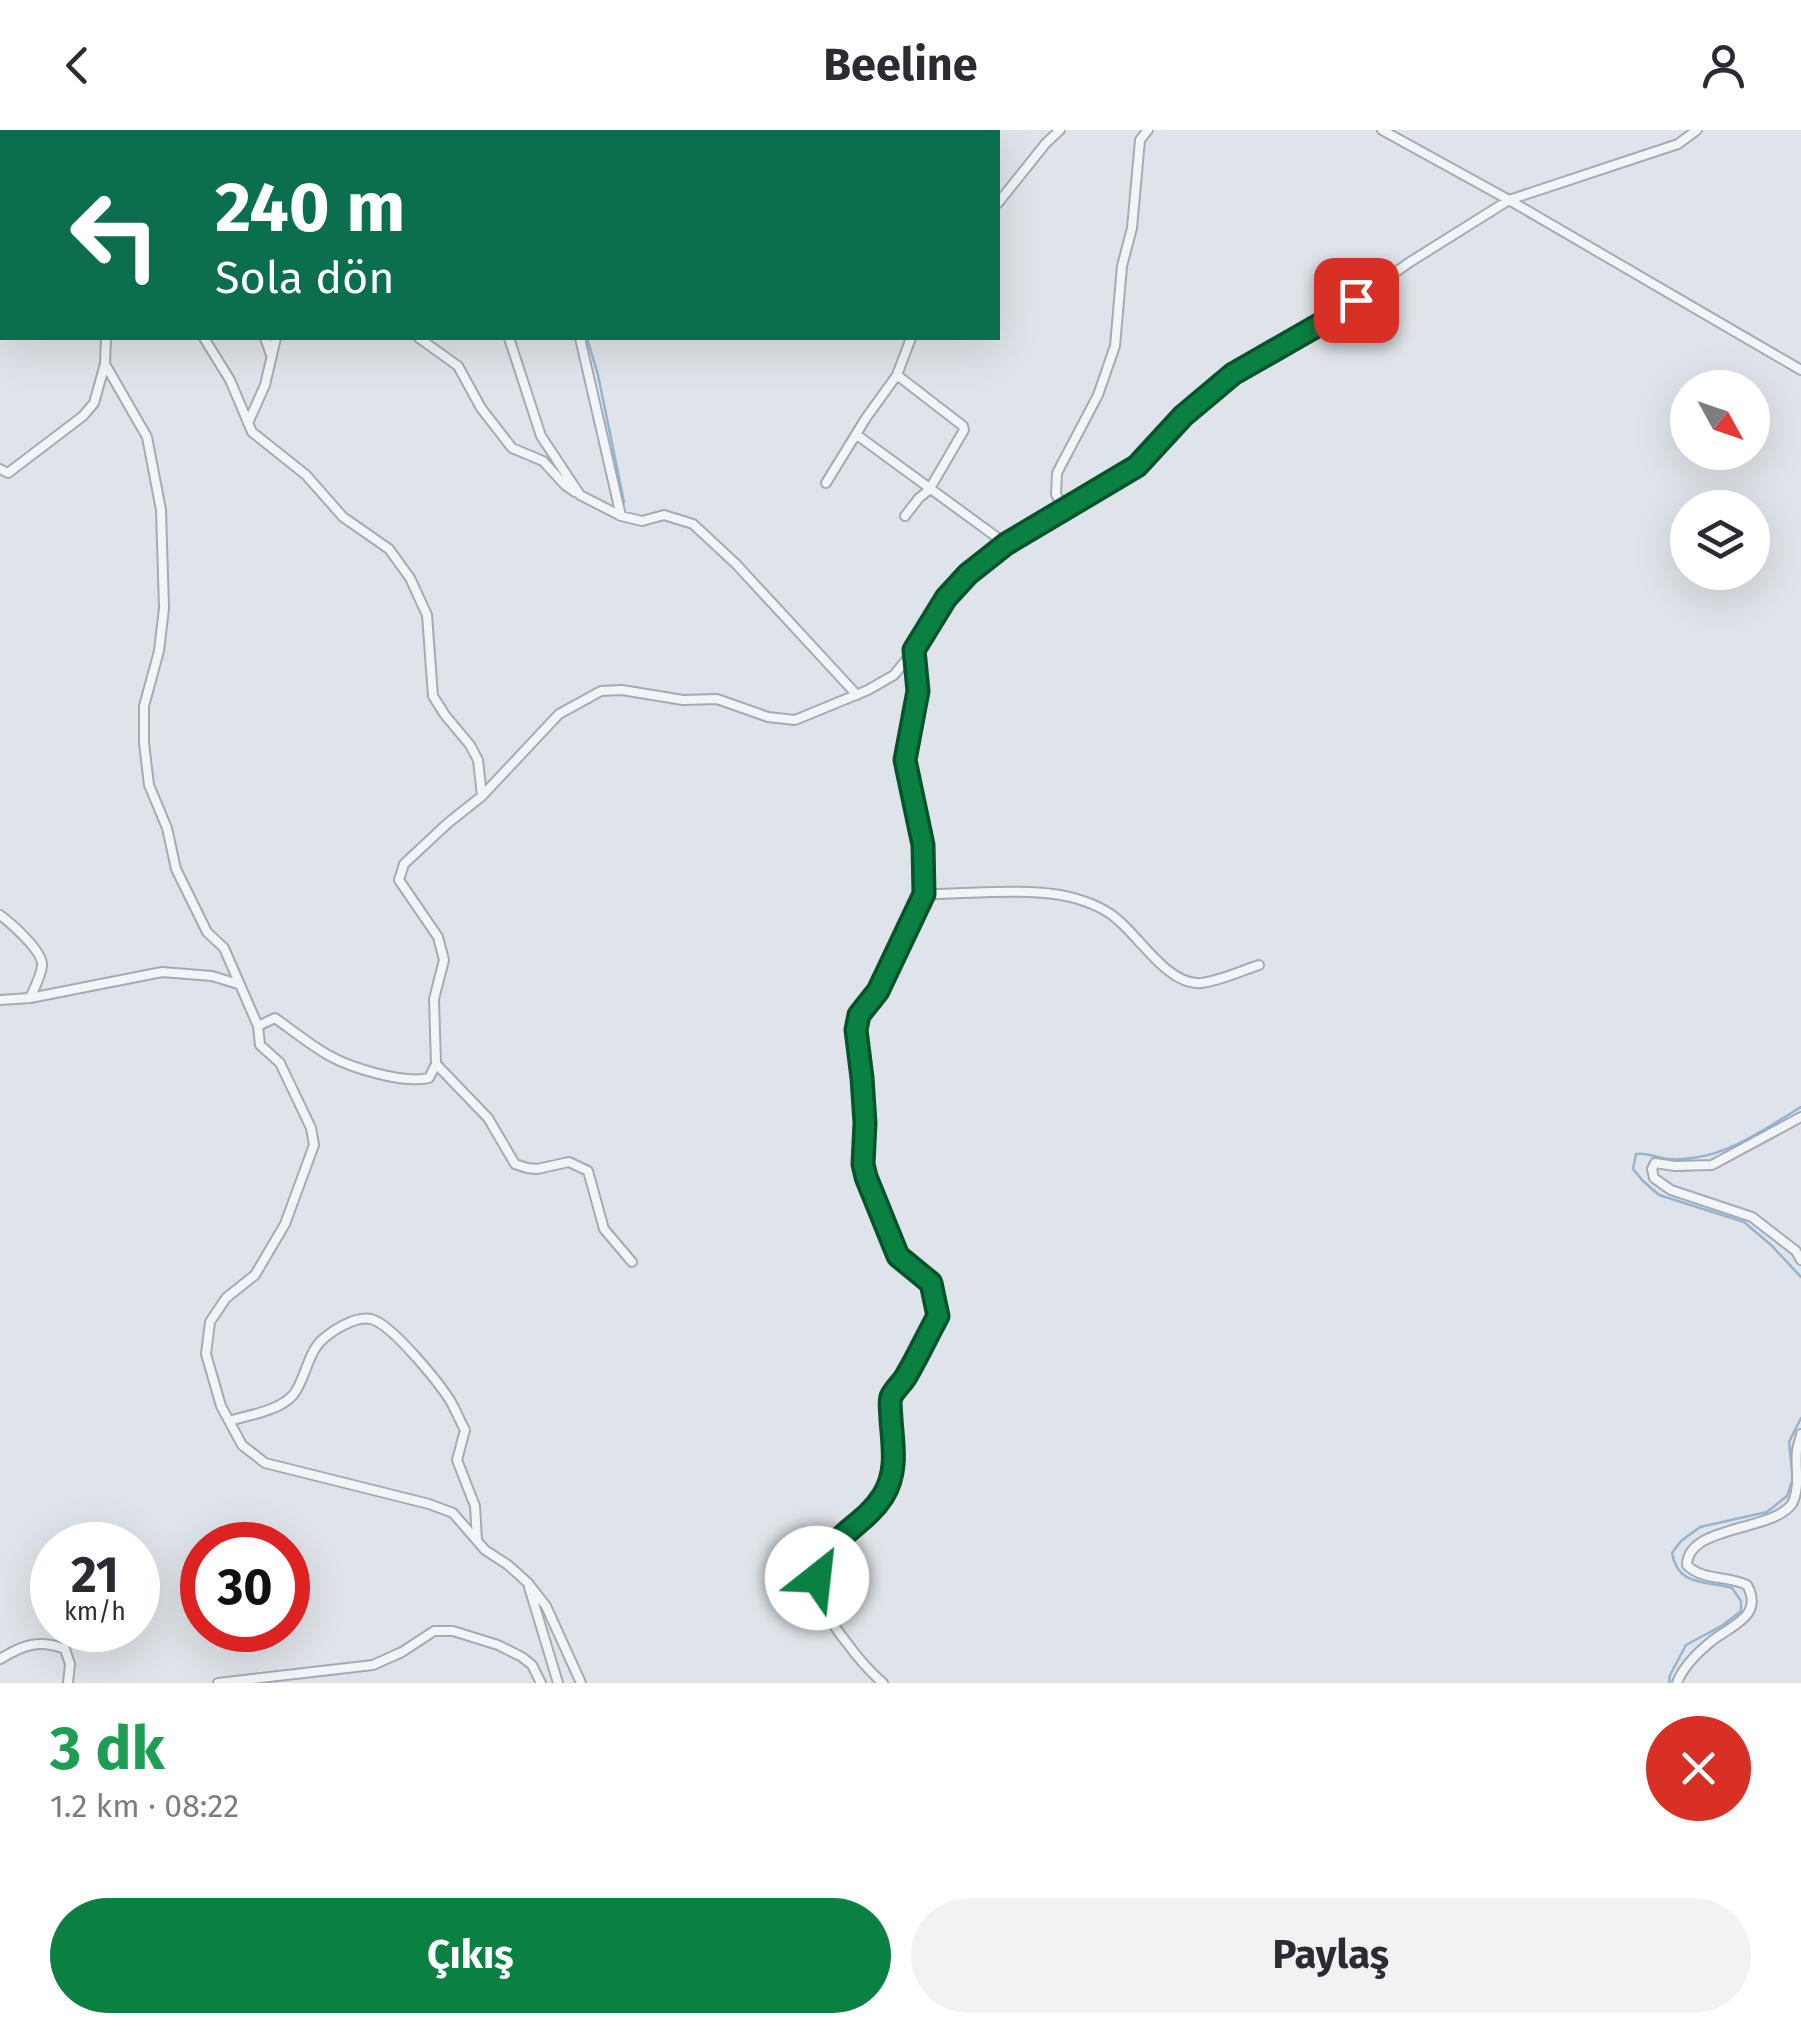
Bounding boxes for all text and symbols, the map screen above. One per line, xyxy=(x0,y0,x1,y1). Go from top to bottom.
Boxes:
icon: back xyxy=(50,38,105,93)
text: Beeline xyxy=(823,38,978,92)
icon: person xyxy=(1696,38,1751,93)
text: 240 m xyxy=(215,166,405,250)
icon: left xyxy=(50,170,180,300)
text: Sola dön xyxy=(215,251,395,305)
pin xyxy=(1314,258,1399,343)
icon: arrive xyxy=(1329,273,1384,328)
north arrow xyxy=(1670,370,1770,470)
map controls xyxy=(1670,370,1770,590)
button: layers xyxy=(1670,490,1770,590)
speed limit sign: 30 xyxy=(180,1522,310,1652)
position arrow xyxy=(765,1526,869,1630)
text: 21 xyxy=(71,1545,119,1605)
text: km/h xyxy=(64,1597,126,1627)
text: 3 dk xyxy=(50,1713,165,1785)
button: close xyxy=(1646,1716,1751,1821)
text: 1.2 km · 08:22 xyxy=(50,1787,239,1825)
button: Çıkış xyxy=(50,1898,891,2013)
button: Paylaş xyxy=(911,1898,1751,2013)

